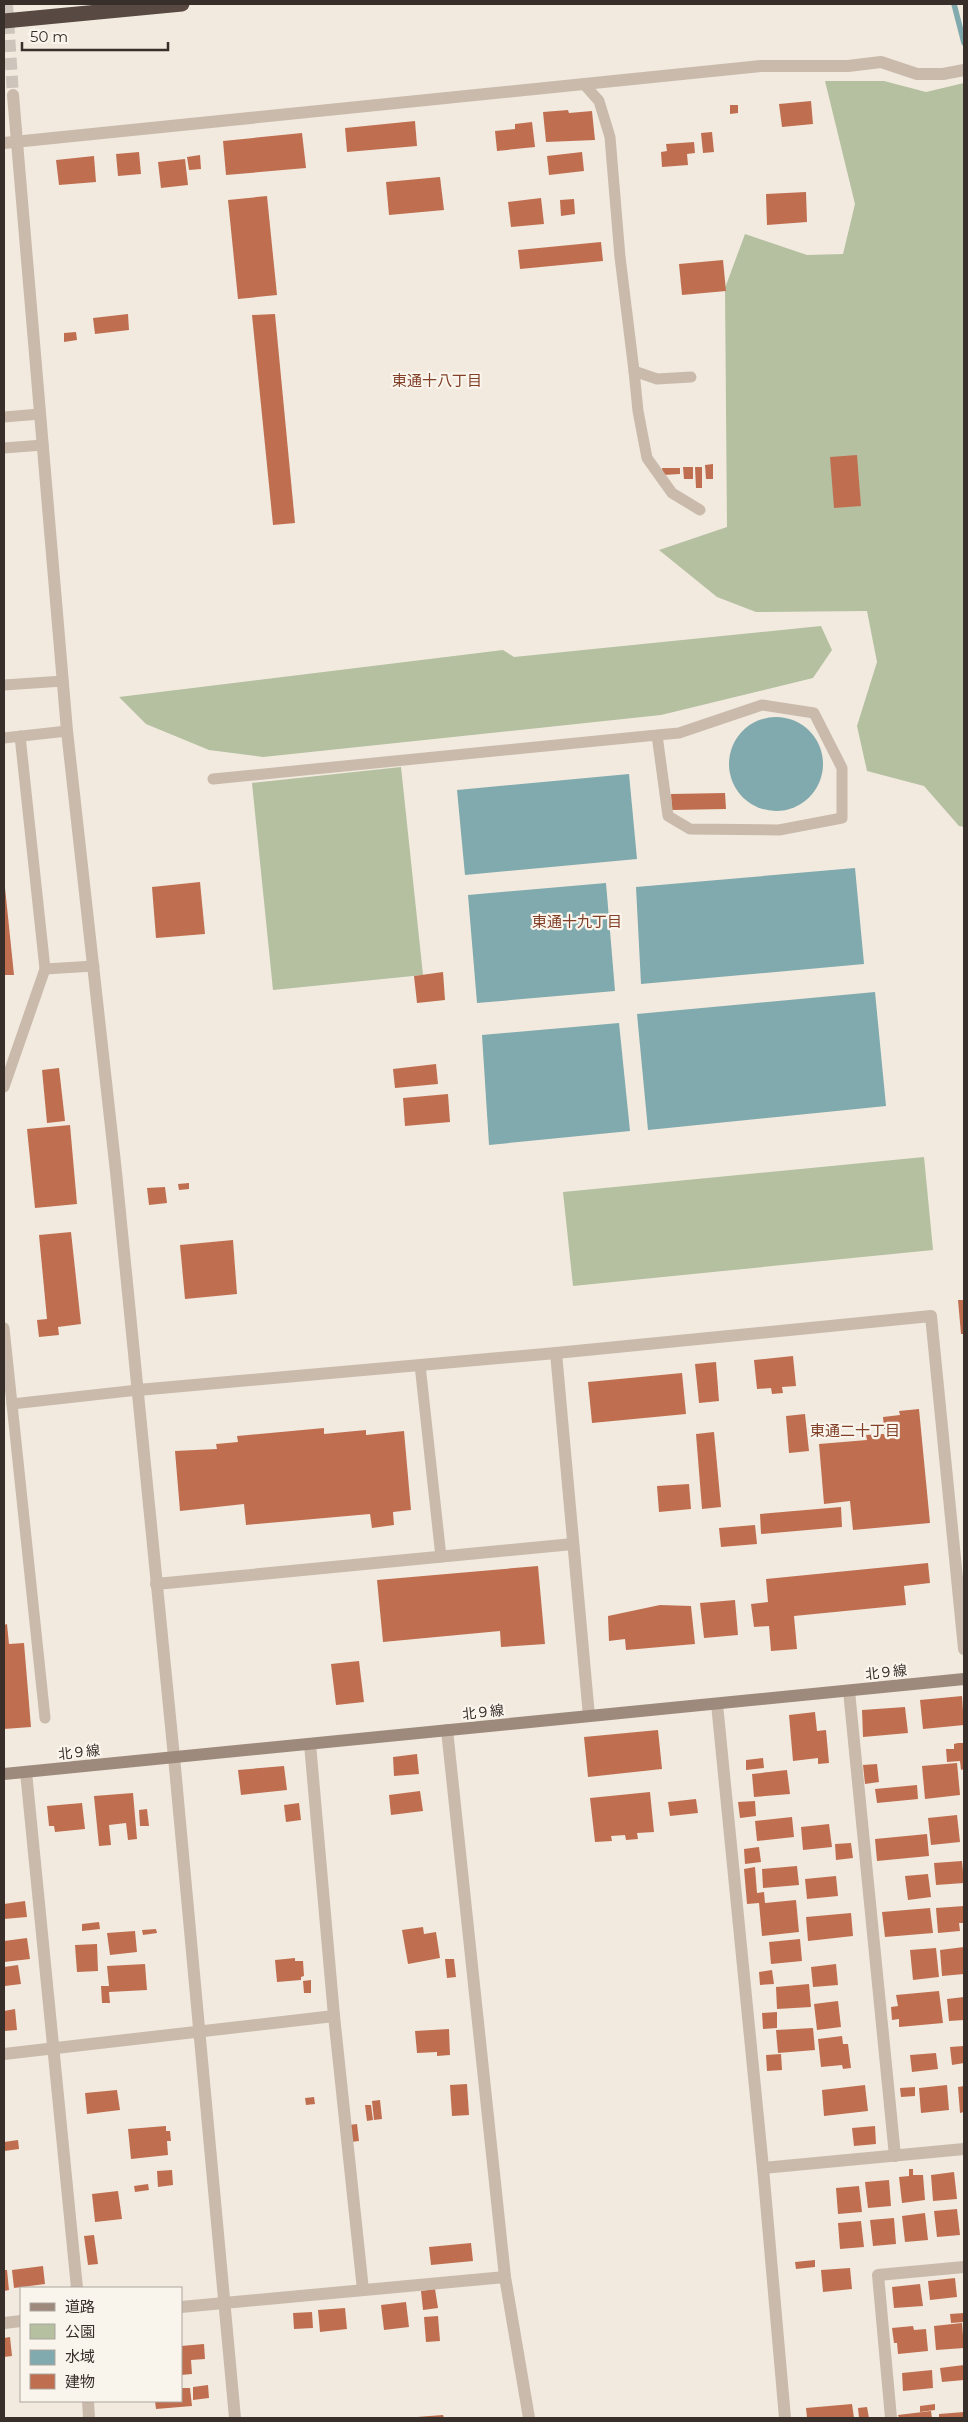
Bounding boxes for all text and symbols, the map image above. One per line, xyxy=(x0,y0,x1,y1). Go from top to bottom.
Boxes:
scale bar xyxy=(22,20,169,52)
text: 50 m xyxy=(30,27,68,46)
district label: 東通十八丁目 xyxy=(392,371,482,390)
district label: 東通十九丁目 xyxy=(532,912,622,931)
district label: 東通二十丁目 xyxy=(810,1421,900,1440)
street label: 北９線 xyxy=(864,1661,908,1683)
street label: 北９線 xyxy=(461,1701,505,1723)
street label: 北９線 xyxy=(57,1741,101,1763)
legend xyxy=(20,2287,182,2402)
text: 道路 xyxy=(65,2297,95,2316)
text: 公園 xyxy=(65,2322,95,2341)
text: 水域 xyxy=(65,2347,95,2366)
text: 建物 xyxy=(65,2372,95,2391)

